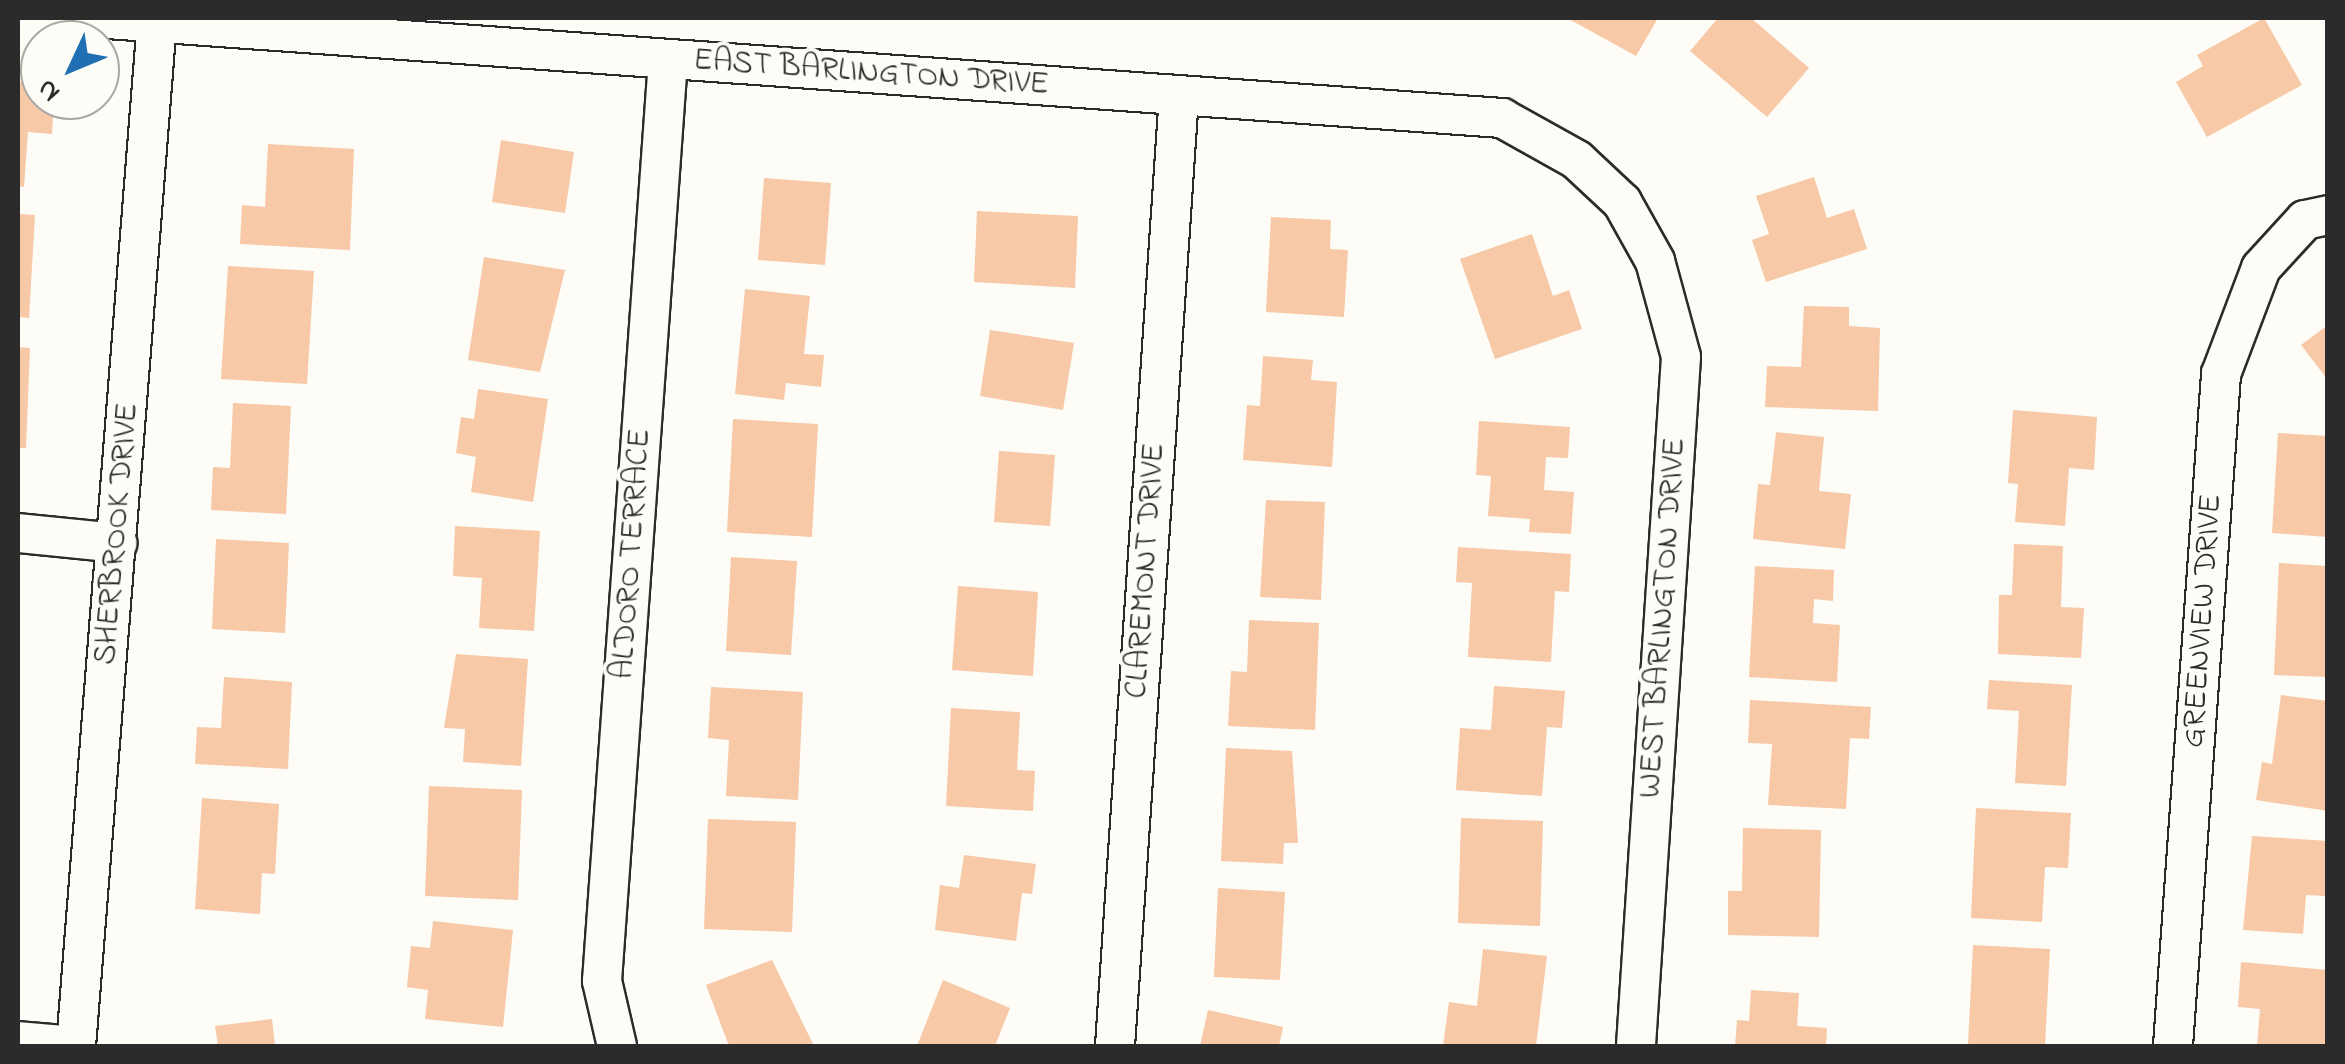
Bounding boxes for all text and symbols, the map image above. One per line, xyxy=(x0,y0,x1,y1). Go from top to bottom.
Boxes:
north arrow xyxy=(20,20,120,120)
street label: EAST BARLINGTON DRIVE xyxy=(692,42,1050,106)
text: N xyxy=(28,69,71,111)
street label: SHERBROOK DRIVE xyxy=(87,402,149,666)
street label: ALDORO TERRACE xyxy=(605,427,661,681)
street label: WEST BARLINGTON DRIVE xyxy=(1632,436,1696,800)
street label: CLAREMONT DRIVE xyxy=(1119,442,1175,700)
street label: GREENVIEW DRIVE xyxy=(2176,493,2232,749)

